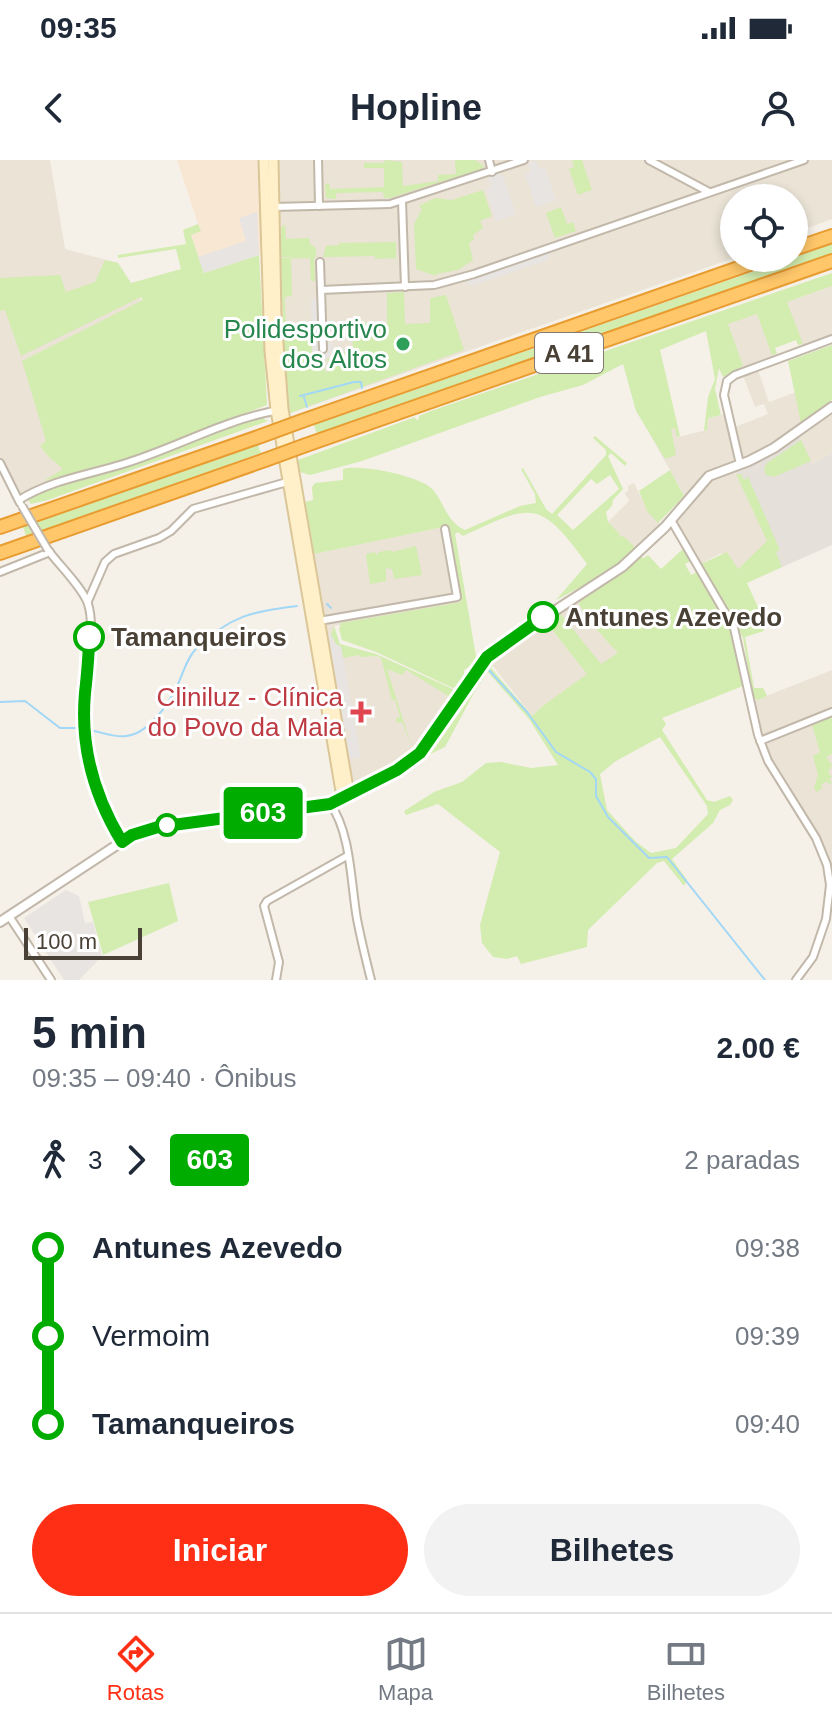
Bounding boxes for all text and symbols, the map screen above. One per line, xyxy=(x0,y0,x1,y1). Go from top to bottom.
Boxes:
text: 09:35 xyxy=(40,11,117,44)
icon: back xyxy=(32,86,76,130)
icon: person xyxy=(756,86,800,130)
text: Hopline xyxy=(350,87,482,128)
map controls xyxy=(720,184,808,272)
button: locate xyxy=(720,184,808,272)
place label: Polidesportivo dos Altos xyxy=(224,314,387,374)
road number: A 41 xyxy=(535,333,603,373)
marker: Polidesportivo dos Altos xyxy=(394,335,412,353)
marker: Antunes Azevedo xyxy=(528,602,558,632)
place label: Antunes Azevedo xyxy=(565,602,782,632)
marker: Tamanqueiros xyxy=(74,622,104,652)
place label: Tamanqueiros xyxy=(111,622,287,652)
place label: Cliniluz - Clínica do Povo da Maia xyxy=(148,682,344,742)
marker: Cliniluz - Clínica do Povo da Maia xyxy=(350,701,372,723)
line badge: 603 xyxy=(217,787,309,839)
text: 603 xyxy=(240,797,286,828)
unlabelled marker xyxy=(156,814,178,836)
scale bar xyxy=(24,924,142,960)
text: 100 m xyxy=(36,929,97,954)
text: 5 min xyxy=(32,1008,147,1057)
text: 2.00 € xyxy=(717,1031,800,1064)
text: 09:35 – 09:40 · Ônibus xyxy=(32,1063,297,1093)
icon: walk xyxy=(32,1138,76,1182)
icon: forward xyxy=(114,1138,158,1182)
text: 603 xyxy=(186,1144,233,1175)
text: 3 xyxy=(88,1145,102,1175)
text: 2 paradas xyxy=(684,1145,800,1175)
text: Antunes Azevedo xyxy=(92,1231,343,1264)
text: 09:38 xyxy=(735,1233,800,1263)
text: Vermoim xyxy=(92,1319,210,1352)
text: 09:39 xyxy=(735,1321,800,1351)
text: Tamanqueiros xyxy=(92,1407,295,1440)
text: 09:40 xyxy=(735,1409,800,1439)
button: Iniciar xyxy=(32,1504,408,1596)
button: Bilhetes xyxy=(424,1504,800,1596)
tab: Rotas xyxy=(107,1632,164,1706)
tab: Mapa xyxy=(378,1632,433,1706)
tab: Bilhetes xyxy=(647,1632,725,1706)

